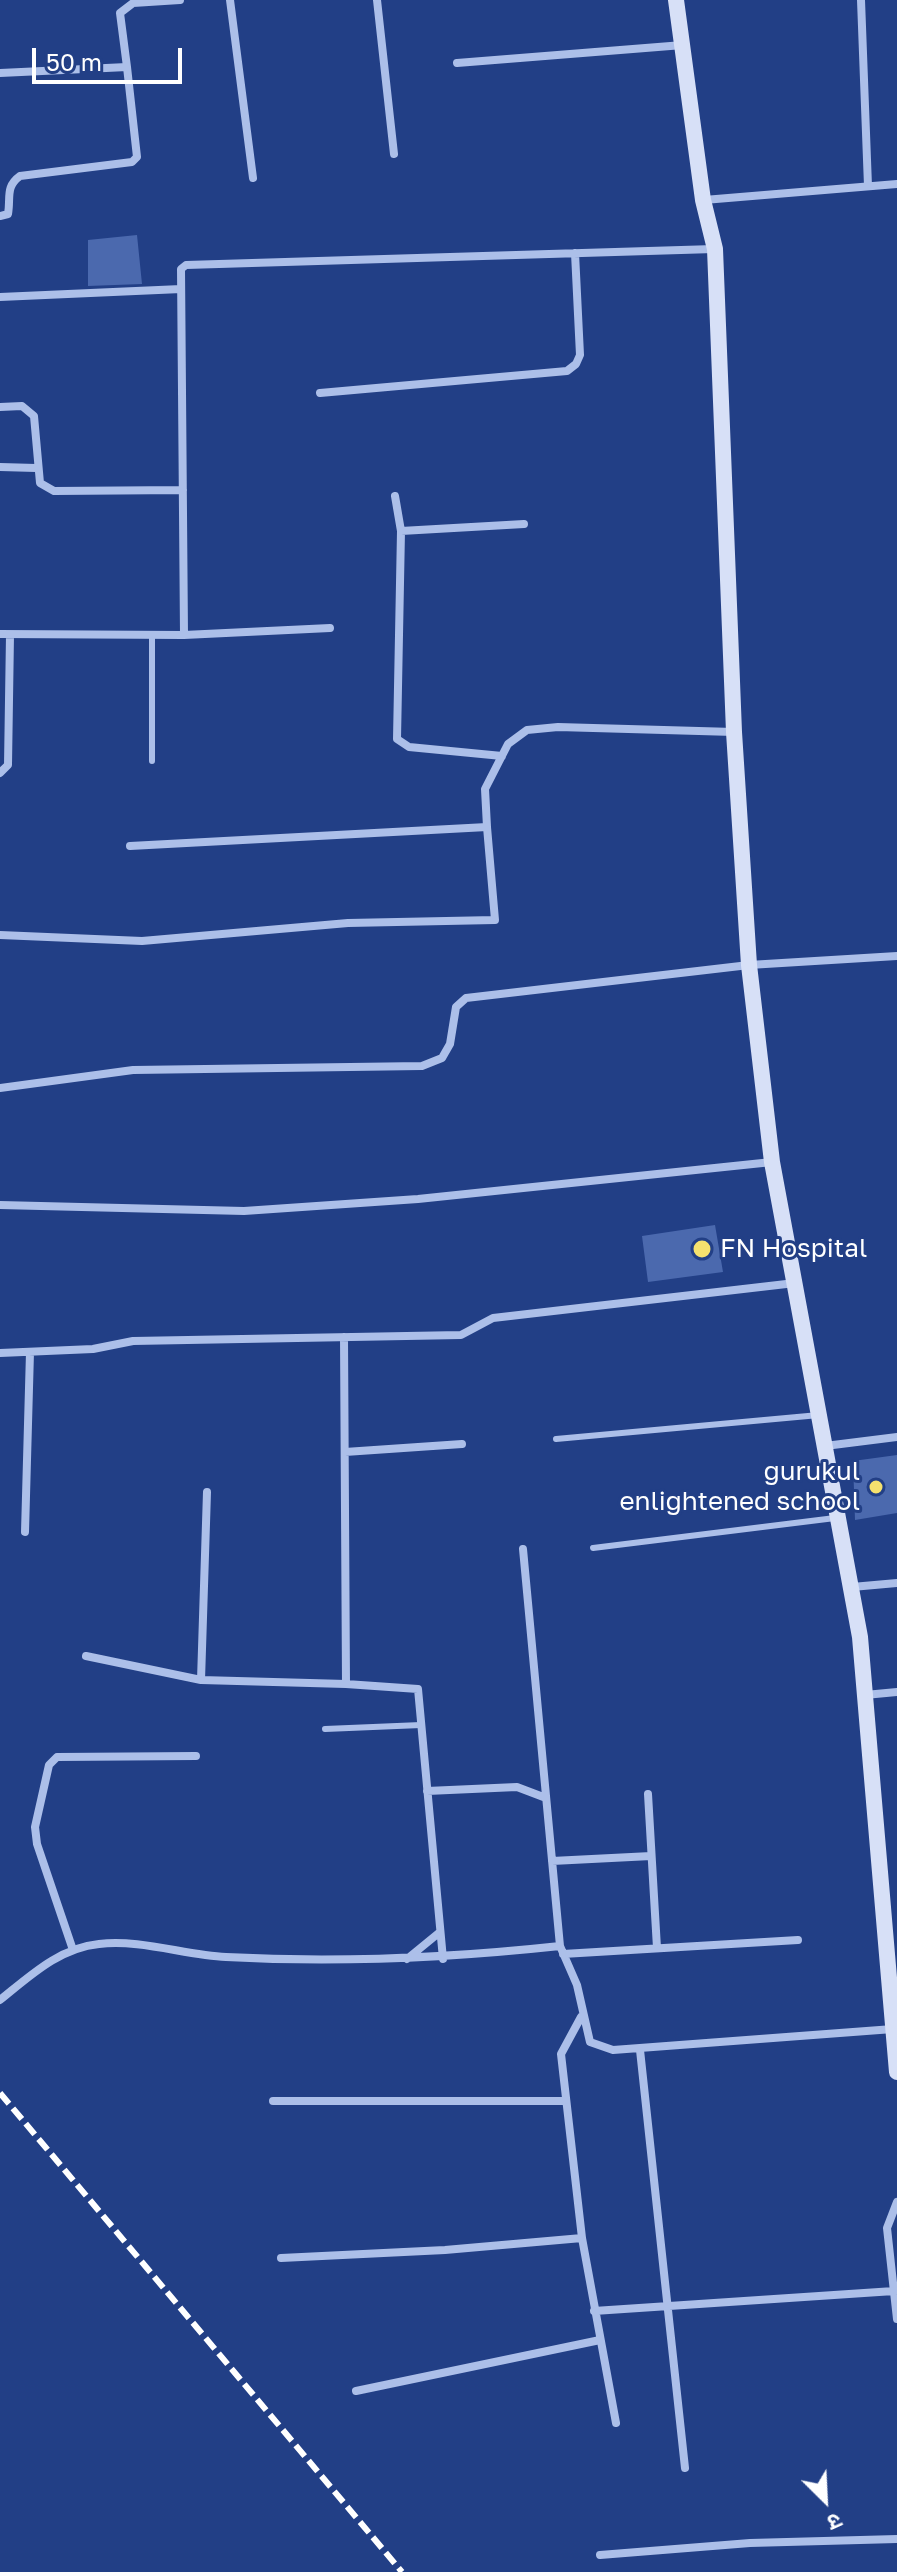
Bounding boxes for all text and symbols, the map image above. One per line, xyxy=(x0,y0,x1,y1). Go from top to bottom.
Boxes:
scale bar xyxy=(36,32,186,82)
text: 50 m xyxy=(46,47,102,76)
place label: FN Hospital xyxy=(720,1233,867,1265)
marker: FN Hospital xyxy=(691,1238,713,1260)
place label: gurukul enlightened school xyxy=(619,1456,860,1518)
marker: gurukul enlightened school xyxy=(867,1478,885,1496)
north arrow xyxy=(785,2460,865,2540)
text: उ xyxy=(824,2507,846,2537)

